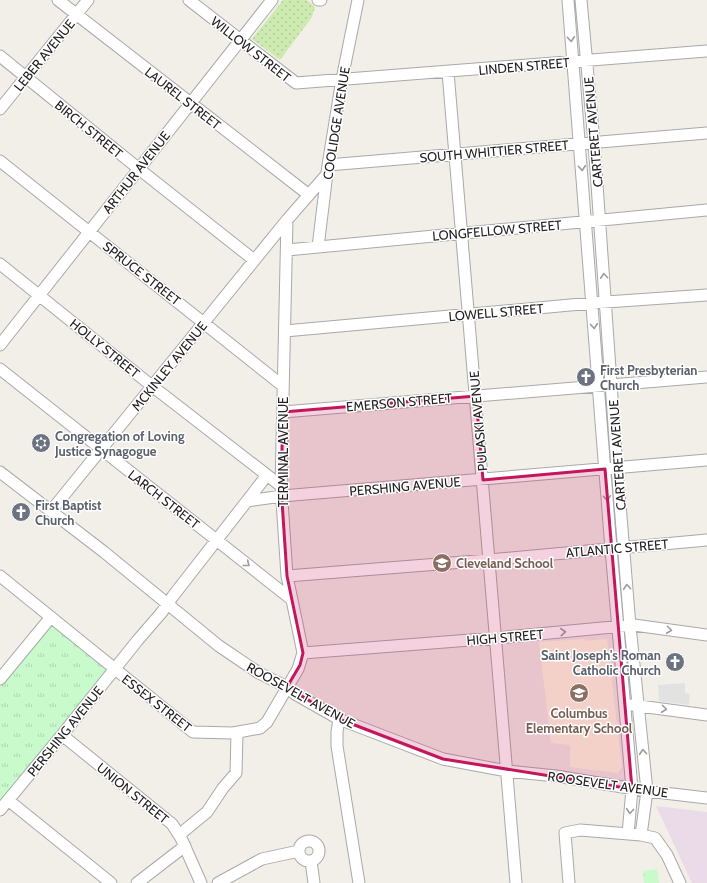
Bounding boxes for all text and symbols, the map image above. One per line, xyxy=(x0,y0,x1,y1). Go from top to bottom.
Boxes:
street label: WILLOW STREET xyxy=(208,13,294,85)
street label: LEBER AVENUE xyxy=(10,16,78,94)
one-way arrow xyxy=(566,36,575,42)
street label: LINDEN STREET xyxy=(478,54,570,78)
street label: LAUREL STREET xyxy=(142,63,224,133)
street label: COOLIDGE AVENUE xyxy=(319,65,353,181)
street label: CARTERET AVENUE xyxy=(580,76,606,188)
street label: BIRCH STREET xyxy=(52,97,126,161)
street label: ARTHUR AVENUE xyxy=(99,128,173,216)
street label: SOUTH WHITTIER STREET xyxy=(419,137,569,165)
one-way arrow xyxy=(577,165,586,171)
street label: LONGFELLOW STREET xyxy=(432,216,562,244)
street label: SPRUCE STREET xyxy=(100,238,184,308)
one-way arrow xyxy=(600,273,609,279)
street label: LOWELL STREET xyxy=(448,300,544,324)
street label: HOLLY STREET xyxy=(67,315,143,381)
street label: MCKINLEY AVENUE xyxy=(128,318,210,414)
one-way arrow xyxy=(589,323,598,329)
place label: First Presbyterian Church xyxy=(600,362,698,393)
church icon: First Presbyterian Church xyxy=(575,366,597,388)
street label: PULASKI AVENUE xyxy=(466,370,490,472)
street label: EMERSON STREET xyxy=(345,389,453,415)
street label: TERMINAL AVENUE xyxy=(275,397,291,507)
street label: CARTERET AVENUE xyxy=(605,399,629,511)
place label: Congregation of Loving Justice Synagogue xyxy=(54,428,185,459)
synagogue icon: Congregation of Loving Justice Synagogue xyxy=(30,432,52,454)
street label: LARCH STREET xyxy=(125,466,203,532)
street label: PERSHING AVENUE xyxy=(349,473,461,499)
one-way arrow xyxy=(602,494,611,501)
place label: First Baptist Church xyxy=(35,497,102,528)
church icon: First Baptist Church xyxy=(10,501,32,523)
street label: ATLANTIC STREET xyxy=(565,536,669,560)
school or university icon: Cleveland School xyxy=(431,552,453,574)
place label: Cleveland School xyxy=(456,555,554,571)
one-way arrow xyxy=(243,560,250,567)
one-way arrow xyxy=(623,584,632,590)
one-way arrow xyxy=(666,625,672,634)
street label: HIGH STREET xyxy=(466,626,544,648)
one-way arrow xyxy=(560,628,566,637)
place label: Saint Joseph's Roman Catholic Church xyxy=(541,647,661,678)
church icon: Saint Joseph's Roman Catholic Church xyxy=(664,651,686,673)
street label: ROOSEVELT AVENUE xyxy=(244,659,358,731)
street label: ESSEX STREET xyxy=(119,671,195,735)
school or university icon: Columbus Elementary School xyxy=(568,682,590,704)
street label: PERSHING AVENUE xyxy=(24,683,106,779)
one-way arrow xyxy=(661,704,667,713)
place label: Columbus Elementary School xyxy=(526,705,633,736)
one-way arrow xyxy=(638,749,647,755)
street label: UNION STREET xyxy=(94,759,172,827)
street label: ROOSEVELT AVENUE xyxy=(547,768,669,800)
one-way arrow xyxy=(626,808,635,814)

